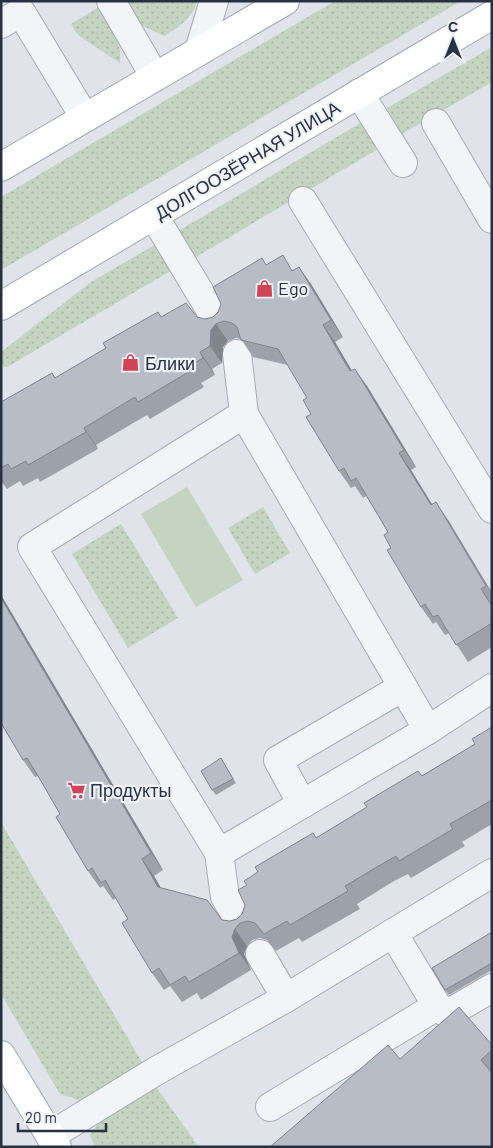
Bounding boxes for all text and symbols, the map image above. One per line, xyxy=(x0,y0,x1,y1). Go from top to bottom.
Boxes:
north arrow xyxy=(428,15,478,65)
text: С xyxy=(448,18,458,35)
street label: ДОЛГООЗЁРНАЯ УЛИЦА xyxy=(150,96,344,224)
place label: Ego xyxy=(278,277,308,299)
shop icon: Ego xyxy=(254,278,274,298)
place label: Блики xyxy=(145,352,195,374)
shop icon: Блики xyxy=(121,353,141,373)
place label: Продукты xyxy=(90,779,171,801)
supermarket icon: Продукты xyxy=(66,780,86,800)
scale bar xyxy=(18,1100,105,1132)
text: 20 m xyxy=(25,1108,57,1126)

